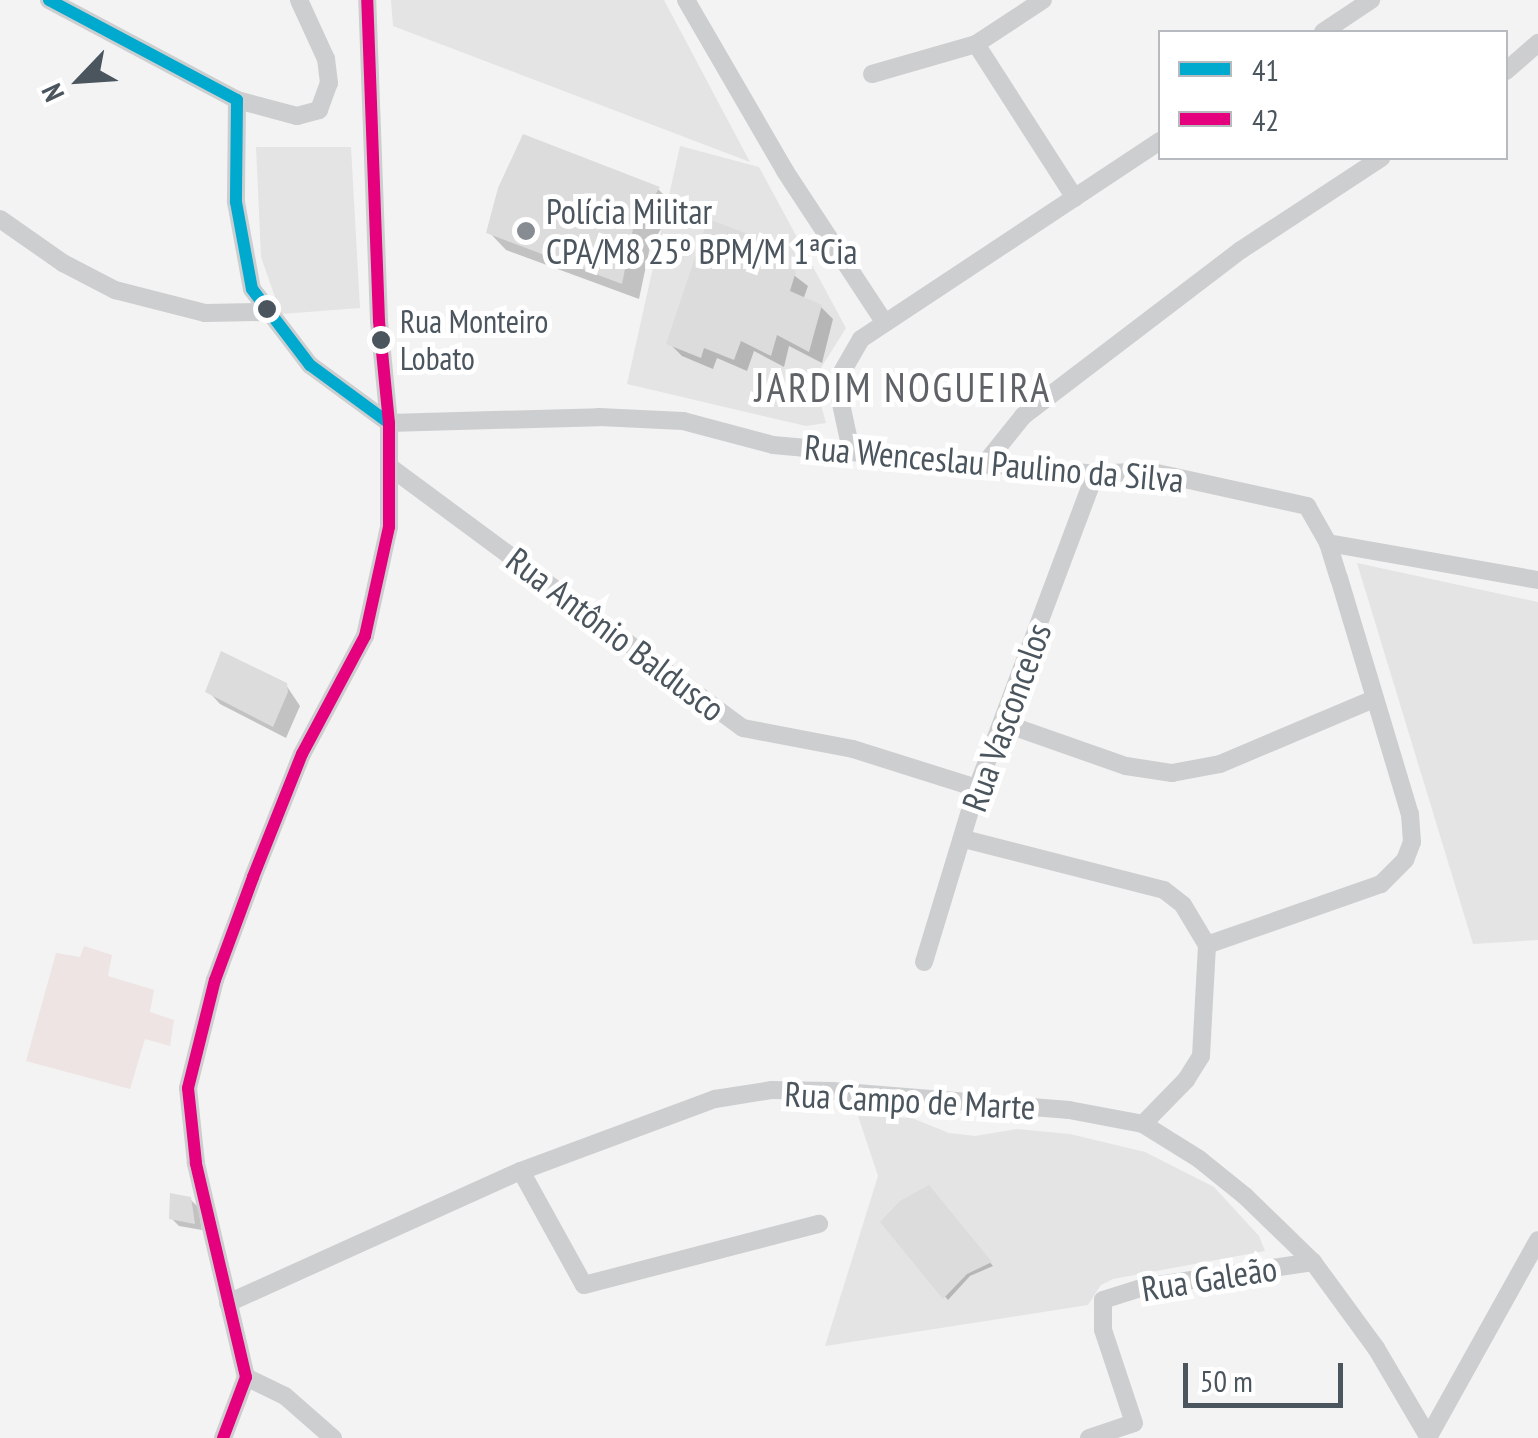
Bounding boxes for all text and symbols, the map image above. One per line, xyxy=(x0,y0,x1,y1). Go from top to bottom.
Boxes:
north arrow xyxy=(30,30,130,130)
legend xyxy=(1158,30,1508,160)
text: 41 xyxy=(1252,50,1279,89)
text: N xyxy=(32,78,72,108)
text: 42 xyxy=(1252,100,1279,139)
place label: Polícia Militar CPA/M8 25º BPM/M 1ªCia xyxy=(546,190,858,272)
marker: Polícia Militar CPA/M8 25º BPM/M 1ªCia xyxy=(515,220,537,242)
unlabelled marker xyxy=(257,299,277,319)
place label: Rua Monteiro Lobato xyxy=(400,303,548,378)
marker: Rua Monteiro Lobato xyxy=(371,330,391,350)
district label: JARDIM NOGUEIRA xyxy=(754,363,1052,411)
street label: Rua Wenceslau Paulino da Silva xyxy=(802,425,1186,501)
street label: Rua Antônio Baldusco xyxy=(498,538,734,730)
street label: Rua Vasconcelos xyxy=(952,617,1060,817)
street label: Rua Campo de Marte xyxy=(784,1072,1036,1128)
street label: Rua Galeão xyxy=(1138,1247,1280,1309)
scale bar xyxy=(1188,1343,1348,1405)
text: 50 m xyxy=(1200,1361,1253,1400)

